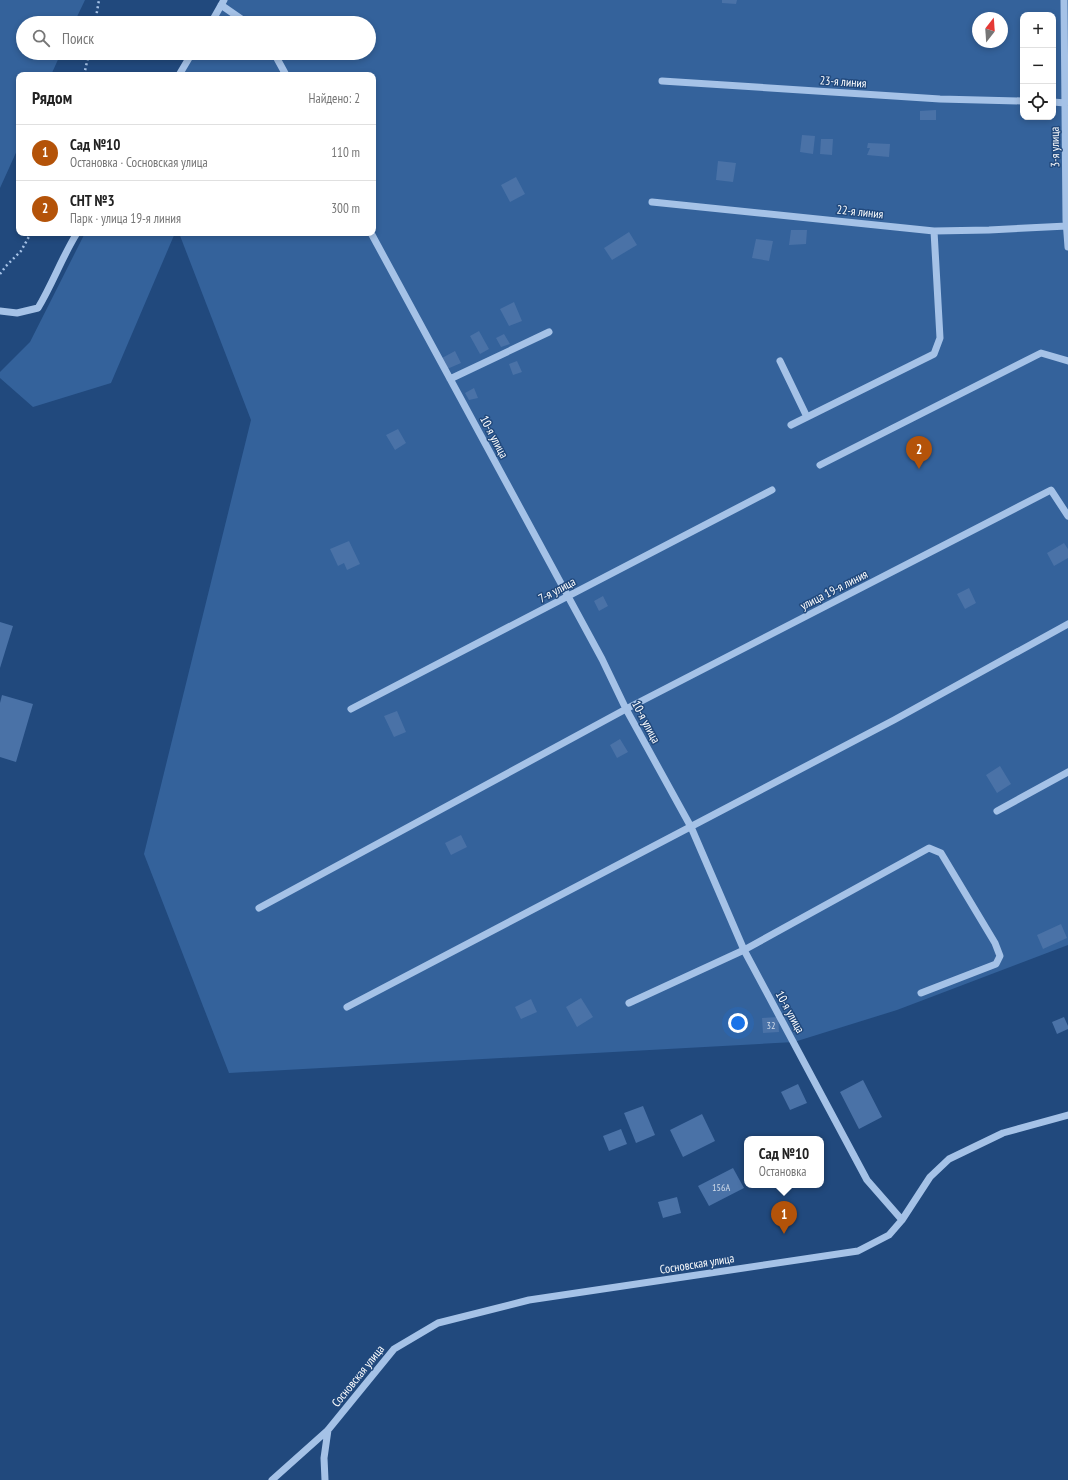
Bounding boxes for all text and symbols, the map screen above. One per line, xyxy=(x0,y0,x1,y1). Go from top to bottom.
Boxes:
north arrow xyxy=(972,12,1008,48)
map controls xyxy=(1020,12,1056,120)
button: + xyxy=(1020,12,1056,48)
search box xyxy=(16,16,376,60)
icon: search xyxy=(30,27,52,49)
text: Поиск xyxy=(62,29,94,48)
button: − xyxy=(1020,48,1056,84)
street label: 23-я линия xyxy=(819,72,867,91)
button: locate xyxy=(1020,84,1056,120)
text: Рядом xyxy=(32,87,72,109)
text: Найдено: 2 xyxy=(309,90,360,107)
street label: 3-я улица xyxy=(1047,126,1062,167)
text: Сад №10 xyxy=(70,135,120,154)
text: 1 xyxy=(42,144,48,161)
text: 110 m xyxy=(331,144,360,161)
text: Остановка · Сосновская улица xyxy=(70,154,208,171)
text: СНТ №3 xyxy=(70,191,115,210)
text: 2 xyxy=(42,200,48,217)
text: 300 m xyxy=(331,200,360,217)
street label: 22-я линия xyxy=(836,202,884,221)
text: Парк · улица 19-я линия xyxy=(70,210,181,227)
street label: 10-я улица xyxy=(477,413,512,461)
pin: 2 xyxy=(906,436,932,469)
street label: улица 19-я линия xyxy=(797,566,870,613)
street label: 7-я улица xyxy=(536,573,578,606)
street label: 10-я улица xyxy=(629,698,664,746)
street label: 10-я улица xyxy=(773,988,808,1036)
your location xyxy=(728,1013,748,1033)
house number: 32 xyxy=(767,1019,776,1032)
popup xyxy=(744,1136,824,1188)
text: Сад №10 xyxy=(759,1144,809,1163)
text: Остановка xyxy=(759,1163,807,1180)
house number: 156А xyxy=(712,1181,730,1194)
pin: 1 xyxy=(771,1201,797,1234)
street label: Сосновская улица xyxy=(659,1250,735,1277)
street label: Сосновская улица xyxy=(328,1342,387,1410)

